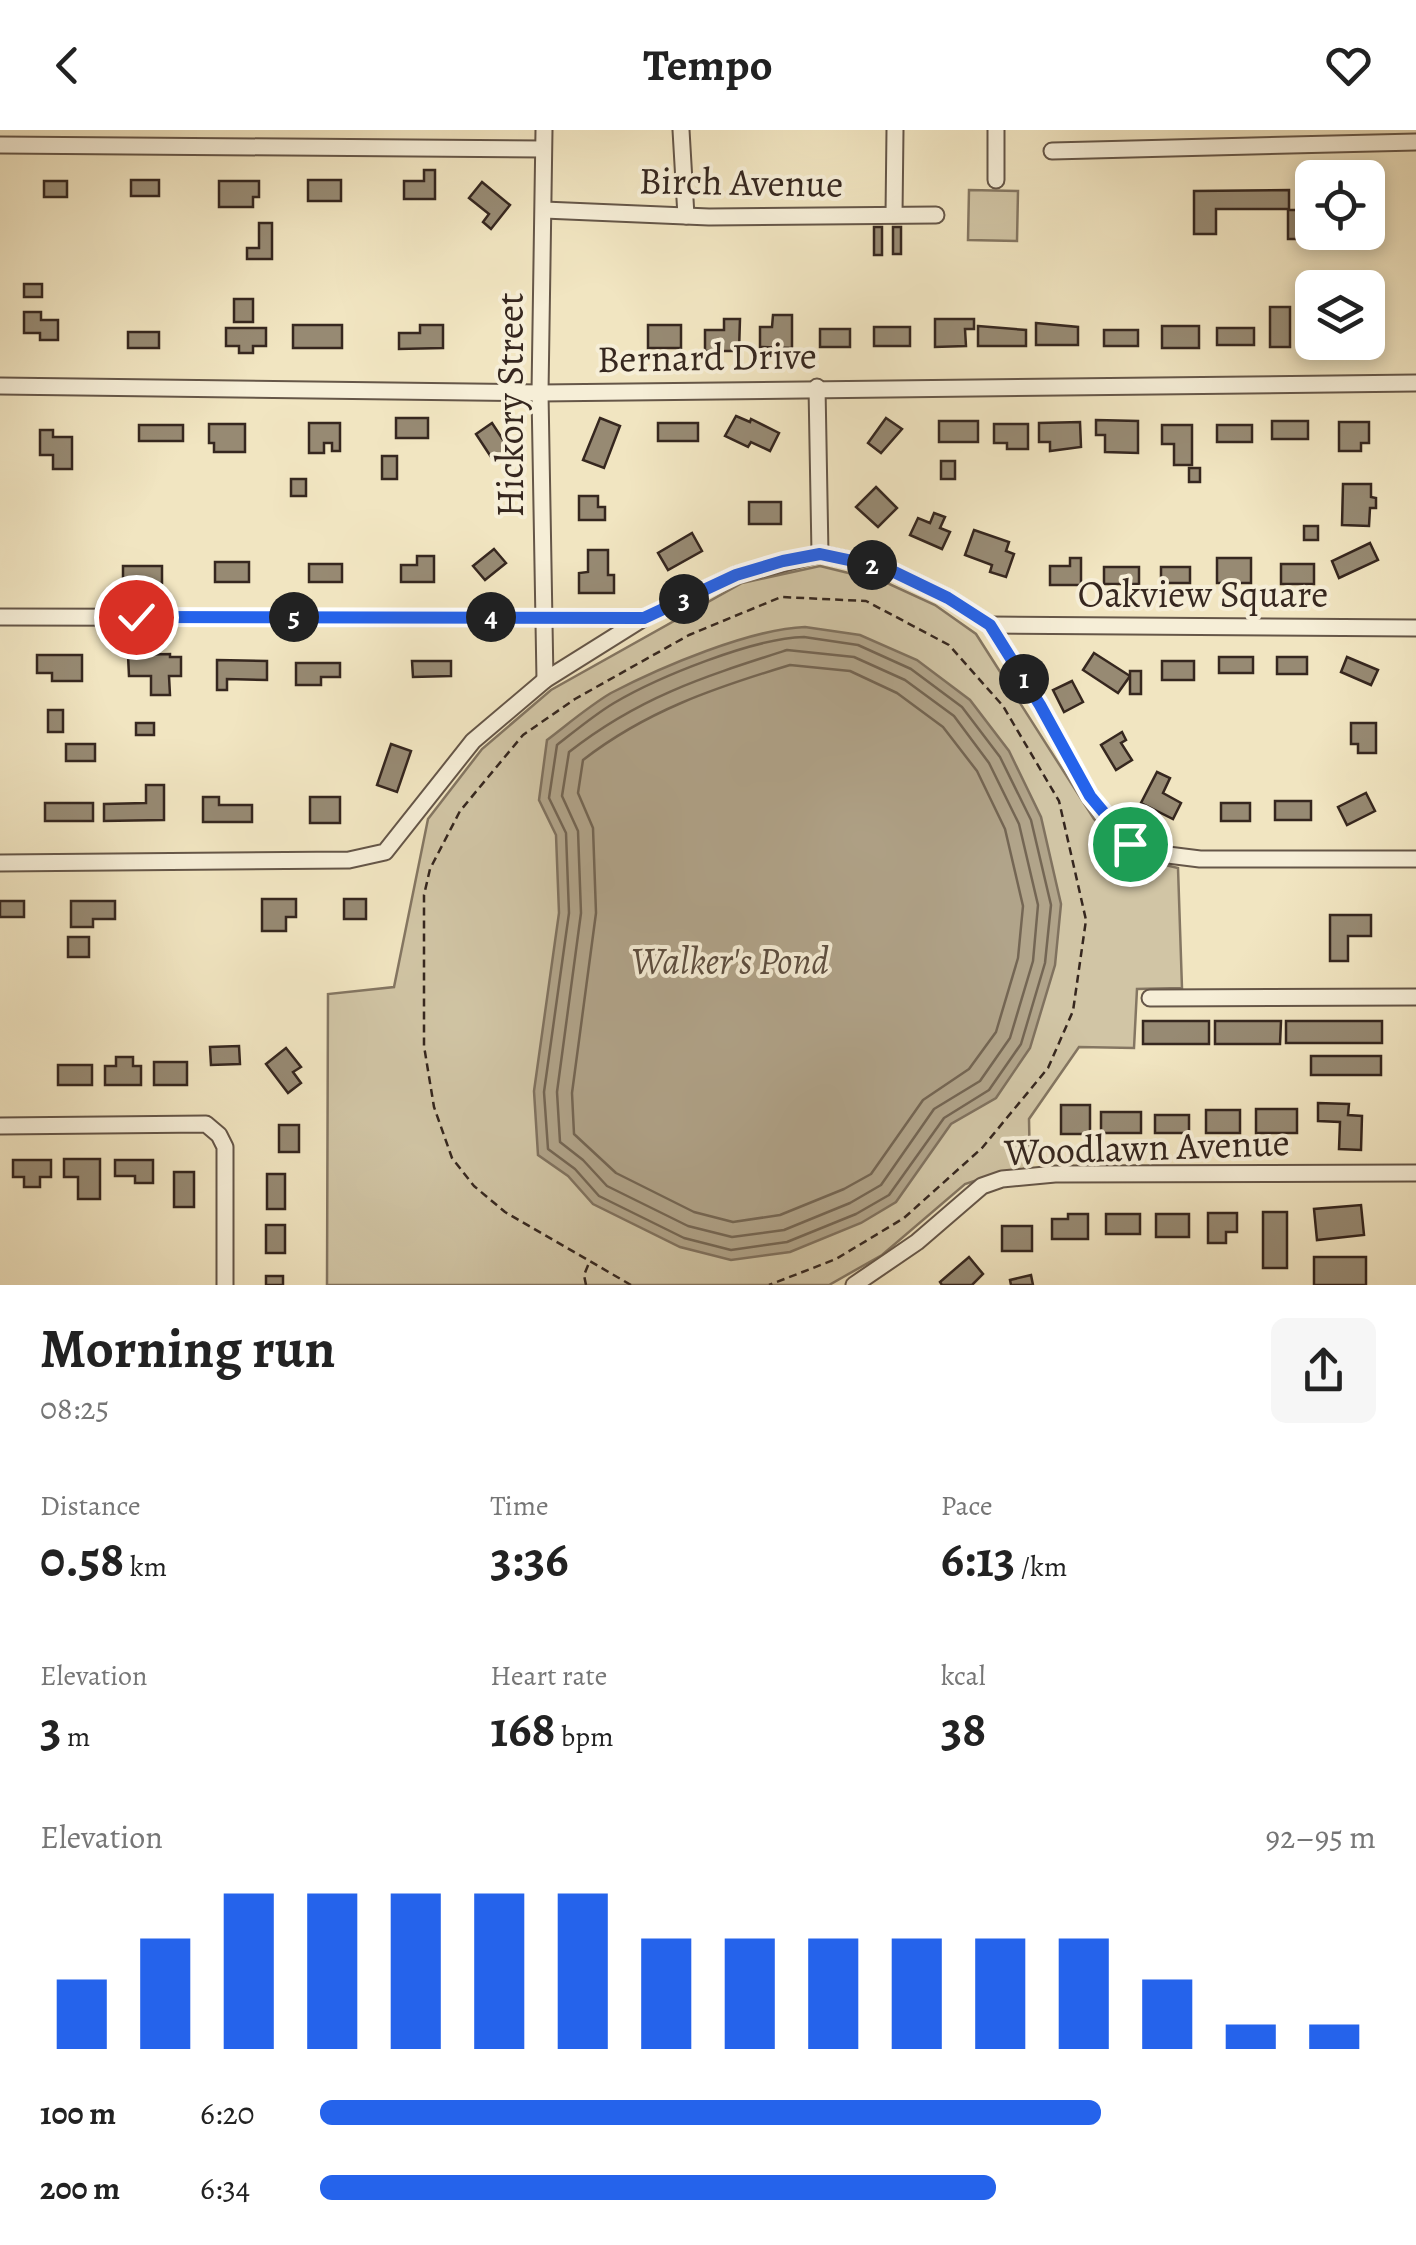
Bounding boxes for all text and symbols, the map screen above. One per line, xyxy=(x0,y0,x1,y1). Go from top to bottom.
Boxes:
text: Tempo xyxy=(643,34,773,96)
icon: back xyxy=(40,38,95,93)
icon: heart xyxy=(1321,38,1376,93)
street label: Birch Avenue xyxy=(638,154,844,210)
map controls xyxy=(1295,160,1385,360)
button: locate xyxy=(1295,160,1385,250)
button: layers xyxy=(1295,270,1385,360)
street label: Hickory Street xyxy=(484,292,536,518)
street label: Bernard Drive xyxy=(597,329,817,385)
pin: 2 xyxy=(847,540,897,590)
text: 2 xyxy=(865,546,879,584)
street label: Oakview Square xyxy=(1078,568,1328,620)
pin: 3 xyxy=(659,574,709,624)
pin xyxy=(94,575,179,660)
text: 3 xyxy=(678,580,690,618)
icon: check xyxy=(109,590,164,645)
pin: 5 xyxy=(269,592,319,642)
pin: 4 xyxy=(466,592,516,642)
text: 5 xyxy=(288,598,300,636)
text: 4 xyxy=(484,598,498,636)
pin: 1 xyxy=(999,654,1049,704)
text: 1 xyxy=(1019,660,1029,698)
pin xyxy=(1088,802,1173,887)
icon: arrive xyxy=(1103,817,1158,872)
park label: Walker's Pond xyxy=(631,935,829,987)
street label: Woodlawn Avenue xyxy=(1002,1116,1291,1178)
text: Morning run xyxy=(40,1311,335,1386)
button: share xyxy=(1271,1318,1376,1423)
text: 08:25 xyxy=(40,1386,109,1430)
text: Distance xyxy=(40,1487,140,1525)
text: Time xyxy=(490,1487,549,1525)
text: Pace xyxy=(941,1487,993,1525)
text: 0.58 xyxy=(40,1525,124,1593)
text: 3:36 xyxy=(490,1525,569,1593)
text: 6:13 xyxy=(941,1525,1015,1593)
text: km xyxy=(124,1548,167,1586)
text: /km xyxy=(1015,1548,1067,1586)
text: Elevation xyxy=(40,1657,147,1695)
text: Heart rate xyxy=(490,1657,607,1695)
text: kcal xyxy=(941,1657,986,1695)
text: 3 xyxy=(40,1695,62,1763)
text: 168 xyxy=(490,1695,556,1763)
text: 38 xyxy=(941,1695,986,1763)
text: m xyxy=(62,1718,90,1756)
text: bpm xyxy=(556,1718,613,1756)
text: Elevation xyxy=(40,1815,163,1859)
text: 92–95 m xyxy=(1266,1815,1376,1859)
text: 100 m xyxy=(40,2091,116,2135)
text: 6:20 xyxy=(200,2091,255,2135)
text: 200 m xyxy=(40,2166,120,2210)
text: 6:34 xyxy=(200,2166,250,2210)

